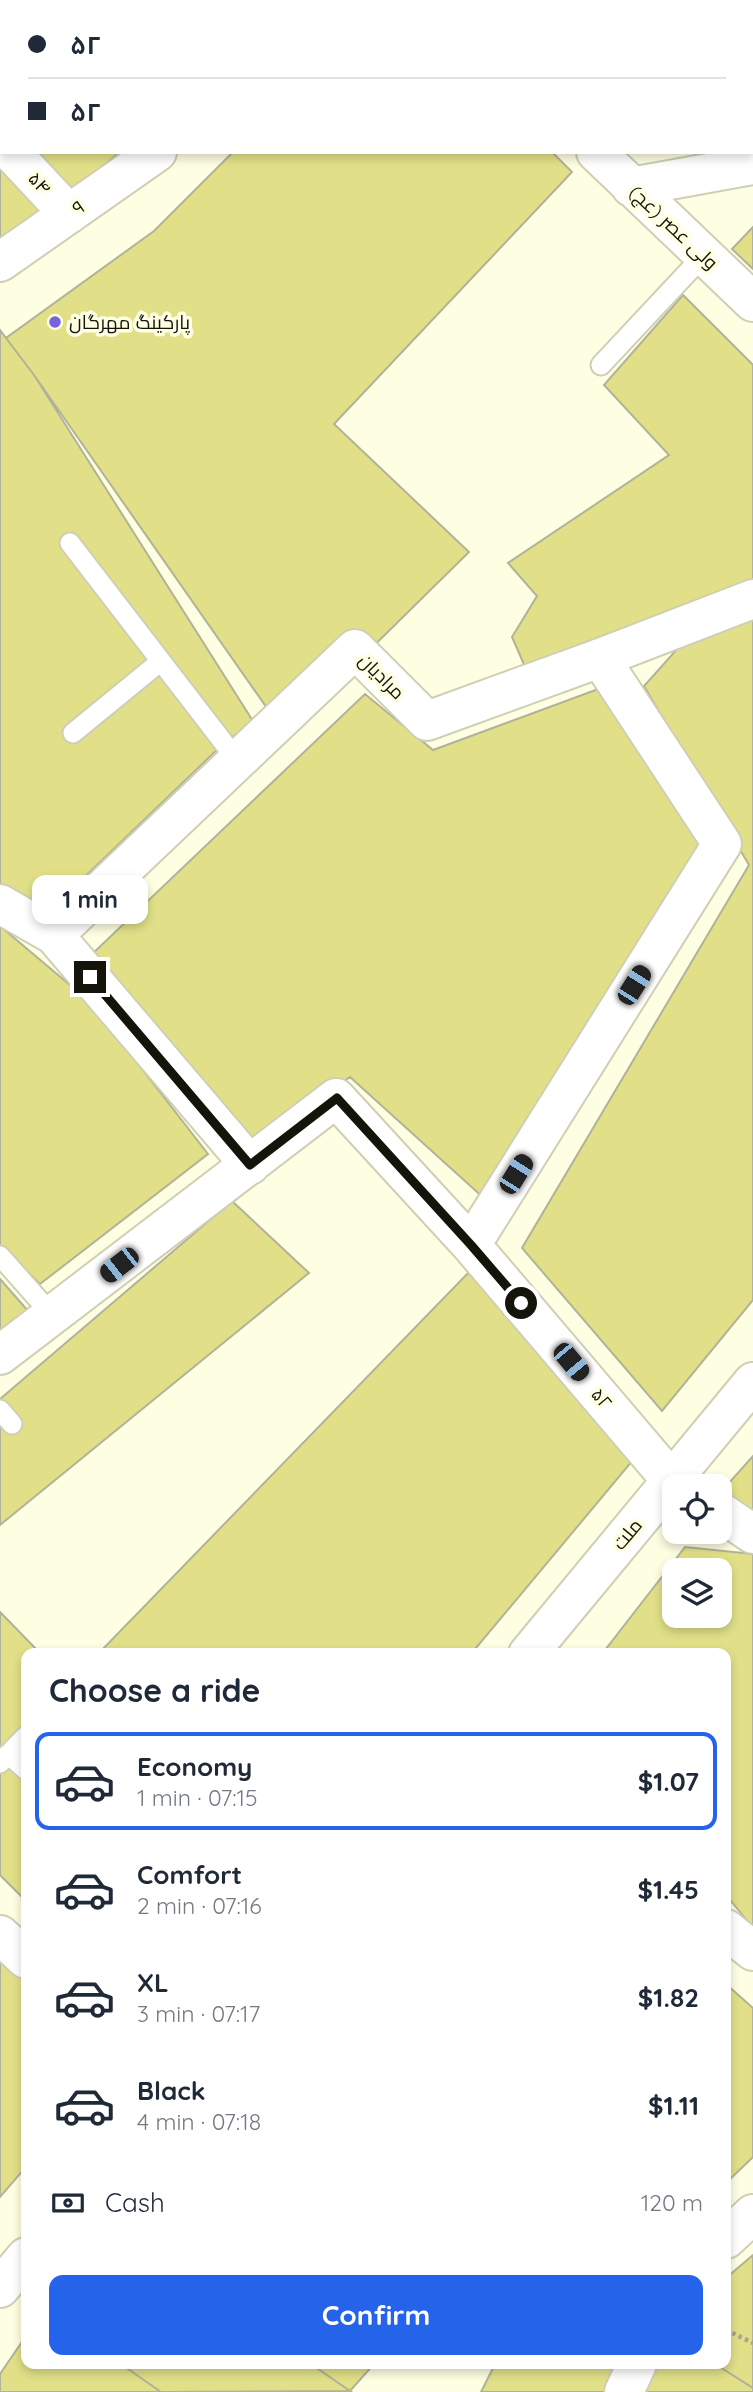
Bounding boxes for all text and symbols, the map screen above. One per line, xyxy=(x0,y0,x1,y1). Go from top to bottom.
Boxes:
text: ۵۲ xyxy=(70,28,100,61)
text: ۵۲ xyxy=(70,95,100,128)
street label: ۵۴ xyxy=(23,166,57,200)
street label: ولی عصر (عج) xyxy=(623,180,723,276)
street label: ۹ xyxy=(67,194,89,220)
place label: پارکینگ مهرگان xyxy=(69,310,190,335)
marker: پارکینگ مهرگان xyxy=(47,314,63,330)
street label: مرادیان xyxy=(354,648,410,704)
callout: 1 min xyxy=(32,876,148,925)
text: 1 min xyxy=(62,885,118,914)
route end xyxy=(74,961,106,993)
car xyxy=(614,962,655,1008)
car xyxy=(496,1151,537,1197)
car xyxy=(96,1244,143,1286)
route start xyxy=(505,1287,537,1319)
car xyxy=(550,1339,593,1385)
street label: ۵۲ xyxy=(586,1382,618,1414)
map controls xyxy=(662,1474,732,1628)
button: locate xyxy=(662,1474,732,1544)
street label: ملت xyxy=(607,1513,647,1555)
button: layers xyxy=(662,1558,732,1628)
text: Choose a ride xyxy=(49,1670,261,1710)
icon: car xyxy=(53,1750,116,1813)
text: Economy xyxy=(137,1750,252,1783)
text: $1.07 xyxy=(638,1765,699,1798)
text: 1 min · 07:15 xyxy=(137,1783,258,1812)
icon: car xyxy=(53,1858,116,1921)
text: Comfort xyxy=(137,1858,242,1891)
text: $1.45 xyxy=(637,1873,699,1906)
text: 2 min · 07:16 xyxy=(137,1891,262,1920)
icon: car xyxy=(53,1966,116,2029)
text: XL xyxy=(137,1966,169,1999)
text: $1.82 xyxy=(638,1981,699,2014)
text: 3 min · 07:17 xyxy=(137,1999,260,2028)
icon: car xyxy=(53,2074,116,2137)
text: Black xyxy=(137,2074,206,2107)
text: $1.11 xyxy=(648,2089,699,2122)
text: 4 min · 07:18 xyxy=(137,2107,261,2136)
icon: cash xyxy=(49,2184,87,2222)
text: Cash xyxy=(105,2186,165,2219)
text: 120 m xyxy=(641,2188,703,2217)
button: Confirm xyxy=(49,2275,703,2355)

